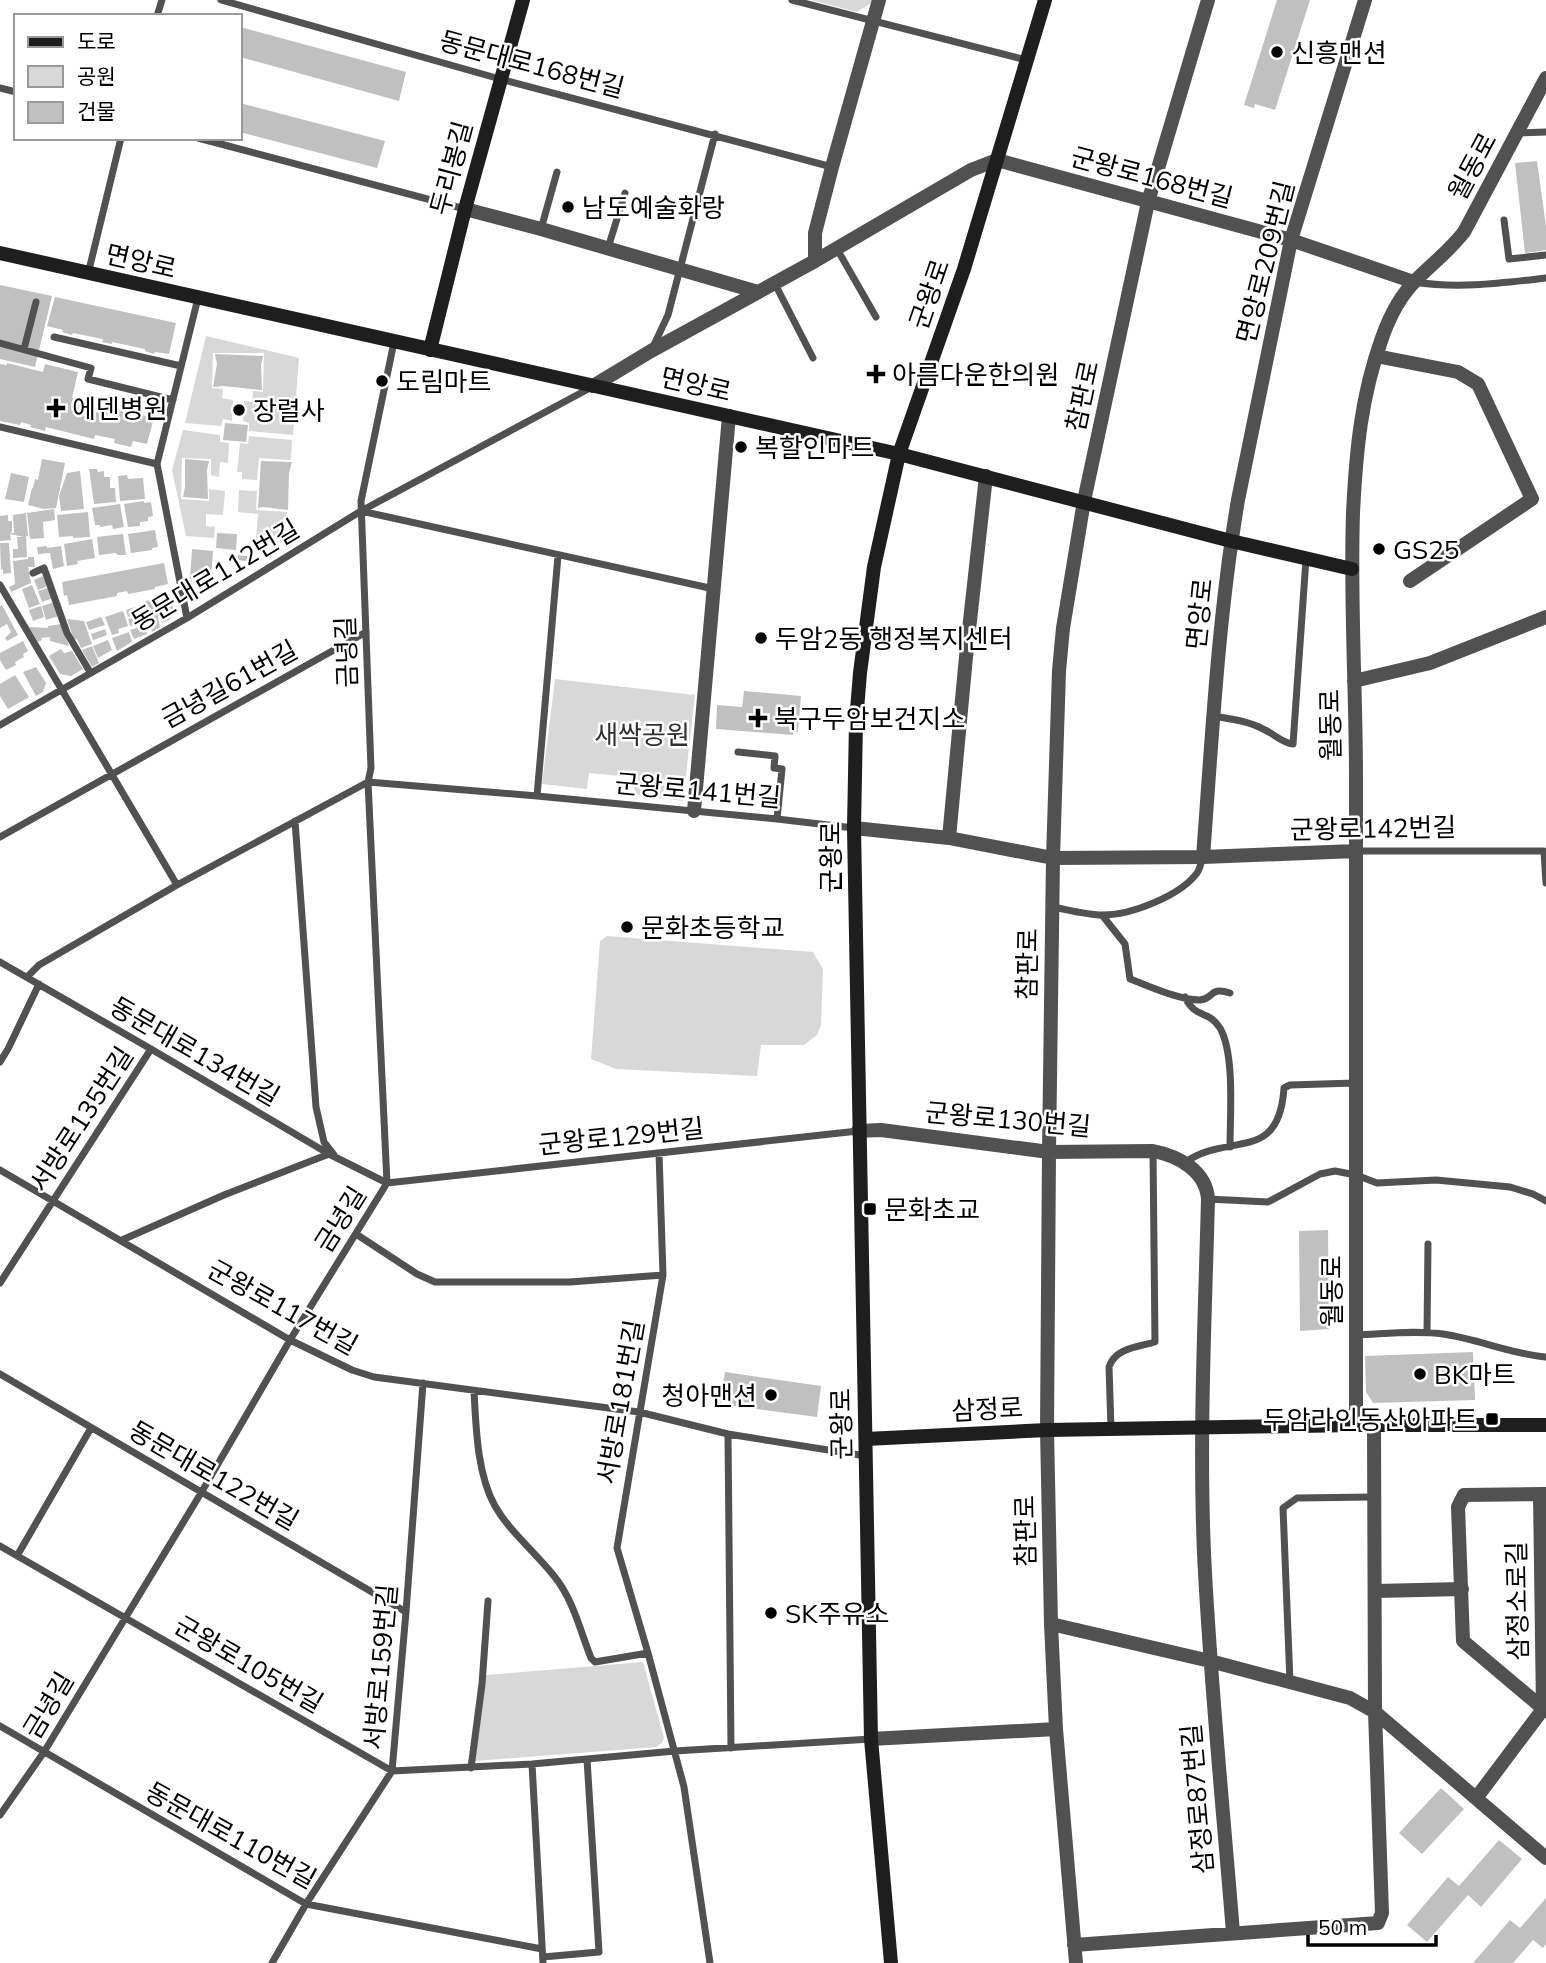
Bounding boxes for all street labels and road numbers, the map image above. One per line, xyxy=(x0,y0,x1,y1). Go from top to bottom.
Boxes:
street label: 동문대로168번길 xyxy=(436,23,628,105)
street label: 두리봉길 xyxy=(423,118,479,218)
street label: 월동로 xyxy=(1441,127,1503,205)
street label: 군왕로168번길 xyxy=(1067,140,1237,214)
street label: 면앙로209번길 xyxy=(1229,177,1301,347)
street label: 면앙로 xyxy=(102,237,180,285)
street label: 군왕로 xyxy=(902,255,956,333)
street label: 참판로 xyxy=(1058,357,1106,435)
street label: 면앙로 xyxy=(657,360,735,408)
street label: 동문대로112번길 xyxy=(125,512,305,638)
street label: 면앙로 xyxy=(1179,577,1219,651)
street label: 금녕길 xyxy=(328,616,364,688)
street label: 금녕길61번길 xyxy=(155,633,303,735)
street label: 월동로 xyxy=(1313,689,1347,761)
street label: 군왕로141번길 xyxy=(614,766,782,814)
street label: 군왕로142번길 xyxy=(1290,810,1456,846)
street label: 군왕로 xyxy=(814,821,847,893)
street label: 참판로 xyxy=(1010,928,1044,1000)
street label: 동문대로134번길 xyxy=(104,989,286,1113)
street label: 서방로135번길 xyxy=(22,1040,140,1198)
street label: 군왕로130번길 xyxy=(924,1095,1092,1143)
street label: 군왕로129번길 xyxy=(537,1111,705,1161)
street label: 금녕길 xyxy=(307,1180,373,1258)
street label: 군왕로117번길 xyxy=(202,1252,364,1362)
street label: 월동로 xyxy=(1315,1255,1348,1327)
street label: 서방로181번길 xyxy=(589,1317,651,1487)
street label: 군왕로 xyxy=(824,1388,858,1460)
street label: 삼정로 xyxy=(950,1391,1024,1427)
street label: 동문대로122번길 xyxy=(123,1413,305,1537)
street label: 참판로 xyxy=(1008,1495,1042,1567)
street label: 삼정소로길 xyxy=(1499,1541,1535,1661)
street label: 서방로159번길 xyxy=(356,1583,404,1751)
street label: 군왕로105번길 xyxy=(169,1608,329,1720)
street label: 금녕길 xyxy=(15,1666,81,1744)
street label: 삼정로87번길 xyxy=(1174,1722,1220,1876)
street label: 동문대로110번길 xyxy=(140,1774,322,1896)

